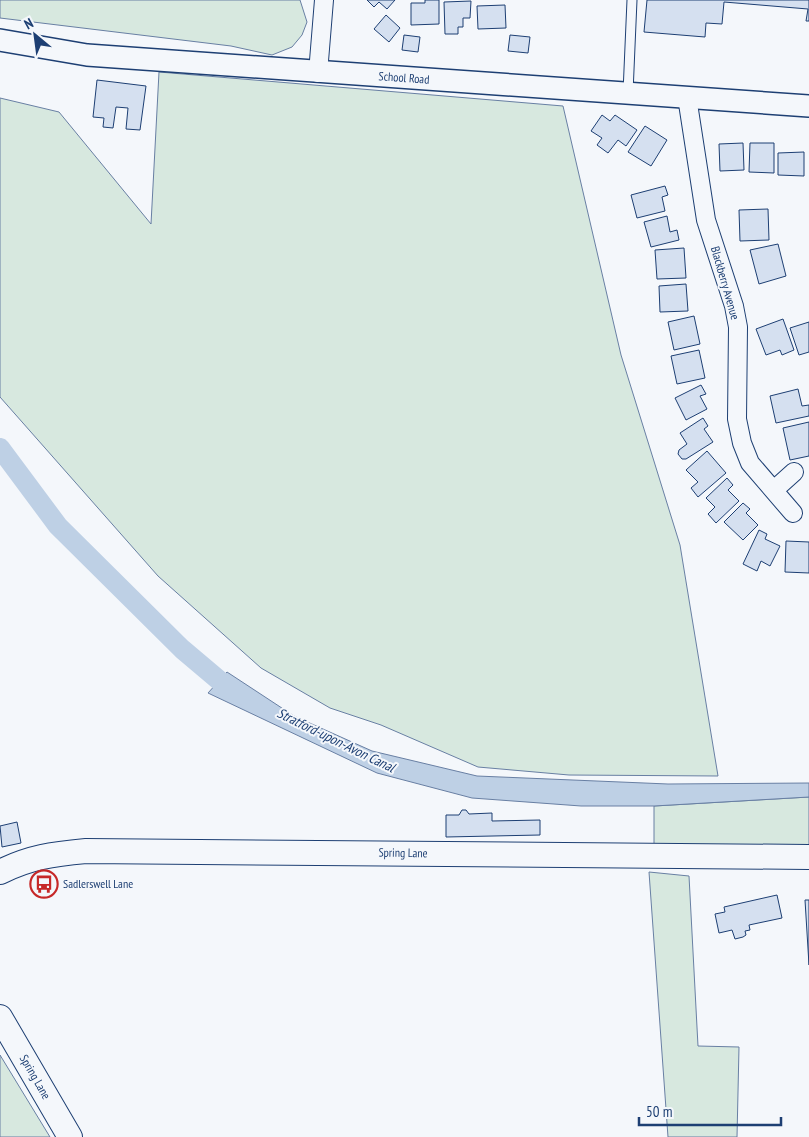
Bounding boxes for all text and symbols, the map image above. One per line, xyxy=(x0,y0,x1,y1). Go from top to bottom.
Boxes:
north arrow xyxy=(10,10,60,60)
text: N xyxy=(21,14,36,33)
street label: School Road xyxy=(378,68,430,87)
street label: Blackberry Avenue xyxy=(708,244,743,321)
water label: Stratford-upon-Avon Canal xyxy=(274,704,399,777)
street label: Spring Lane xyxy=(378,845,428,860)
bus stop icon: Sadlerswell Lane xyxy=(29,869,59,899)
place label: Sadlerswell Lane xyxy=(63,876,133,891)
street label: Spring Lane xyxy=(17,1052,54,1102)
scale bar xyxy=(639,1094,782,1126)
text: 50 m xyxy=(646,1102,672,1121)

